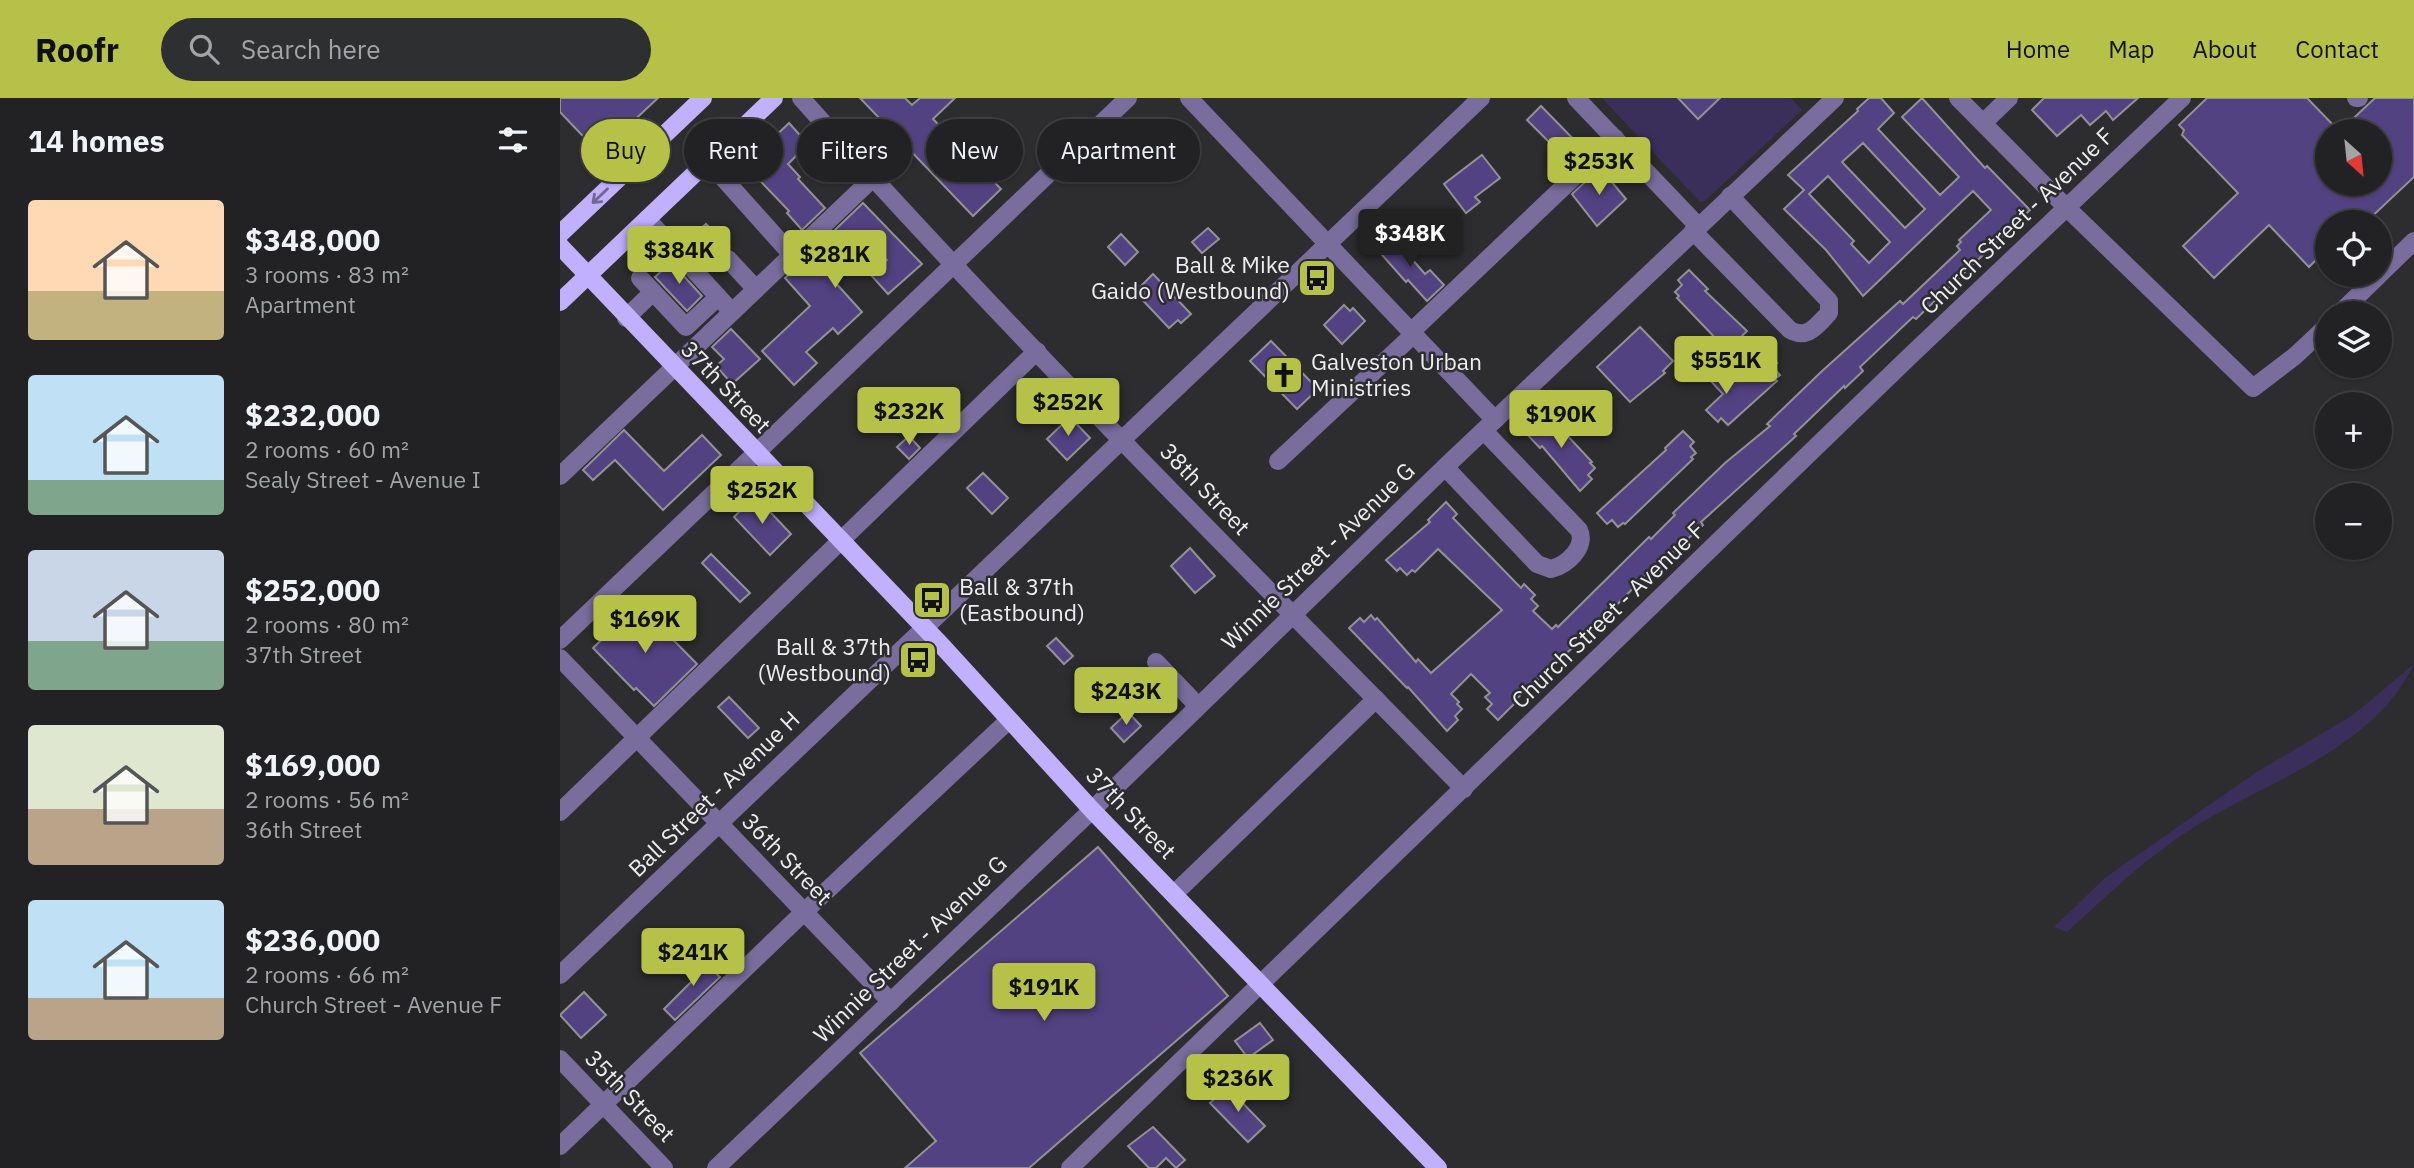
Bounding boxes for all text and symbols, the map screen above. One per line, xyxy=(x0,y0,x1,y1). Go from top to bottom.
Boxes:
search box xyxy=(161,18,651,81)
text: Roofr xyxy=(35,28,119,71)
icon: search xyxy=(185,30,223,68)
text: Search here xyxy=(241,32,380,66)
text: Home xyxy=(2006,33,2070,65)
text: Map xyxy=(2108,33,2154,65)
text: About xyxy=(2192,33,2257,65)
text: Contact xyxy=(2295,33,2379,65)
chip: Buy xyxy=(581,119,670,182)
chip: Rent xyxy=(684,119,783,182)
chip: Filters xyxy=(797,119,912,182)
chip: New xyxy=(926,119,1023,182)
chip: Apartment xyxy=(1037,119,1200,182)
north arrow xyxy=(2315,119,2392,196)
map controls xyxy=(2315,119,2392,560)
street label: Church Street - Avenue F xyxy=(1913,120,2119,320)
text: 14 homes xyxy=(28,121,165,160)
icon: filters xyxy=(494,121,532,159)
pin: $253K xyxy=(1550,138,1648,197)
text: $253K xyxy=(1563,145,1635,175)
one-way arrow xyxy=(592,187,609,204)
pin: $348K xyxy=(1361,209,1459,269)
button: locate xyxy=(2315,210,2392,287)
text: $348K xyxy=(1374,217,1446,247)
text: $348,000 xyxy=(245,220,380,259)
pin: $384K xyxy=(630,226,728,286)
icon: home xyxy=(84,228,168,312)
pin: $281K xyxy=(786,230,884,290)
text: $384K xyxy=(643,234,715,264)
text: $281K xyxy=(799,238,871,268)
place label: Ball & Mike Gaido (Westbound) xyxy=(1091,249,1290,305)
bus stop icon: Ball & Mike Gaido (Westbound) xyxy=(1296,257,1338,299)
text: 3 rooms · 83 m² xyxy=(245,259,409,289)
text: Apartment xyxy=(245,289,356,319)
button: layers xyxy=(2315,301,2392,378)
street label: 37th Street xyxy=(675,334,778,439)
pin: $551K xyxy=(1677,336,1775,396)
text: $551K xyxy=(1690,344,1762,374)
place label: Galveston Urban Ministries xyxy=(1311,346,1482,402)
church icon: Galveston Urban Ministries xyxy=(1263,354,1305,396)
pin: $252K xyxy=(1019,378,1117,438)
text: $252K xyxy=(1032,386,1104,416)
pin: $232K xyxy=(860,388,958,447)
pin: $190K xyxy=(1512,390,1610,450)
button: + xyxy=(2315,392,2392,469)
text: $232,000 xyxy=(245,395,380,434)
text: $232K xyxy=(873,395,945,425)
text: $190K xyxy=(1525,398,1597,428)
icon: home xyxy=(84,403,168,487)
text: 2 rooms · 60 m² xyxy=(245,434,409,464)
street label: 38th Street xyxy=(1154,436,1257,541)
street label: Winnie Street - Avenue G xyxy=(1214,455,1420,656)
text: Sealy Street - Avenue I xyxy=(245,464,481,494)
pin: $252K xyxy=(713,466,811,526)
text: $252K xyxy=(726,474,798,504)
button: − xyxy=(2315,483,2392,560)
street label: Church Street - Avenue F xyxy=(1504,514,1710,714)
text: $252,000 xyxy=(245,570,380,609)
place label: Ball & 37th (Eastbound) xyxy=(959,571,1085,627)
icon: home xyxy=(84,578,168,662)
bus stop icon: Ball & 37th (Eastbound) xyxy=(911,579,953,621)
pin: $169K xyxy=(596,596,694,655)
text: $169K xyxy=(609,603,681,633)
text: 2 rooms · 80 m² xyxy=(245,609,409,639)
place label: Ball & 37th (Westbound) xyxy=(758,631,891,687)
text: 37th Street xyxy=(245,639,362,669)
bus stop icon: Ball & 37th (Westbound) xyxy=(897,639,939,681)
pin: $243K xyxy=(1077,668,1175,727)
text: $243K xyxy=(1090,675,1162,705)
street label: Ball Street - Avenue H xyxy=(621,704,805,883)
text: $169,000 xyxy=(245,745,380,784)
icon: home xyxy=(84,753,168,837)
street label: 37th Street xyxy=(1080,760,1183,865)
text: 2 rooms · 56 m² xyxy=(245,784,409,814)
street label: 36th Street xyxy=(736,806,839,911)
text: 36th Street xyxy=(245,814,362,844)
street label: Winnie Street - Avenue G xyxy=(806,848,1012,1049)
text: $236,000 xyxy=(245,920,380,959)
icon: home xyxy=(84,928,168,1012)
pin: $241K xyxy=(644,928,742,988)
text: $241K xyxy=(657,936,729,966)
text: 2 rooms · 66 m² xyxy=(245,959,409,989)
pin: $191K xyxy=(995,964,1093,1023)
text: $191K xyxy=(1008,971,1080,1001)
text: Church Street - Avenue F xyxy=(245,989,502,1019)
street label: 35th Street xyxy=(579,1043,682,1148)
pin: $236K xyxy=(1189,1054,1287,1114)
text: $236K xyxy=(1202,1062,1274,1092)

